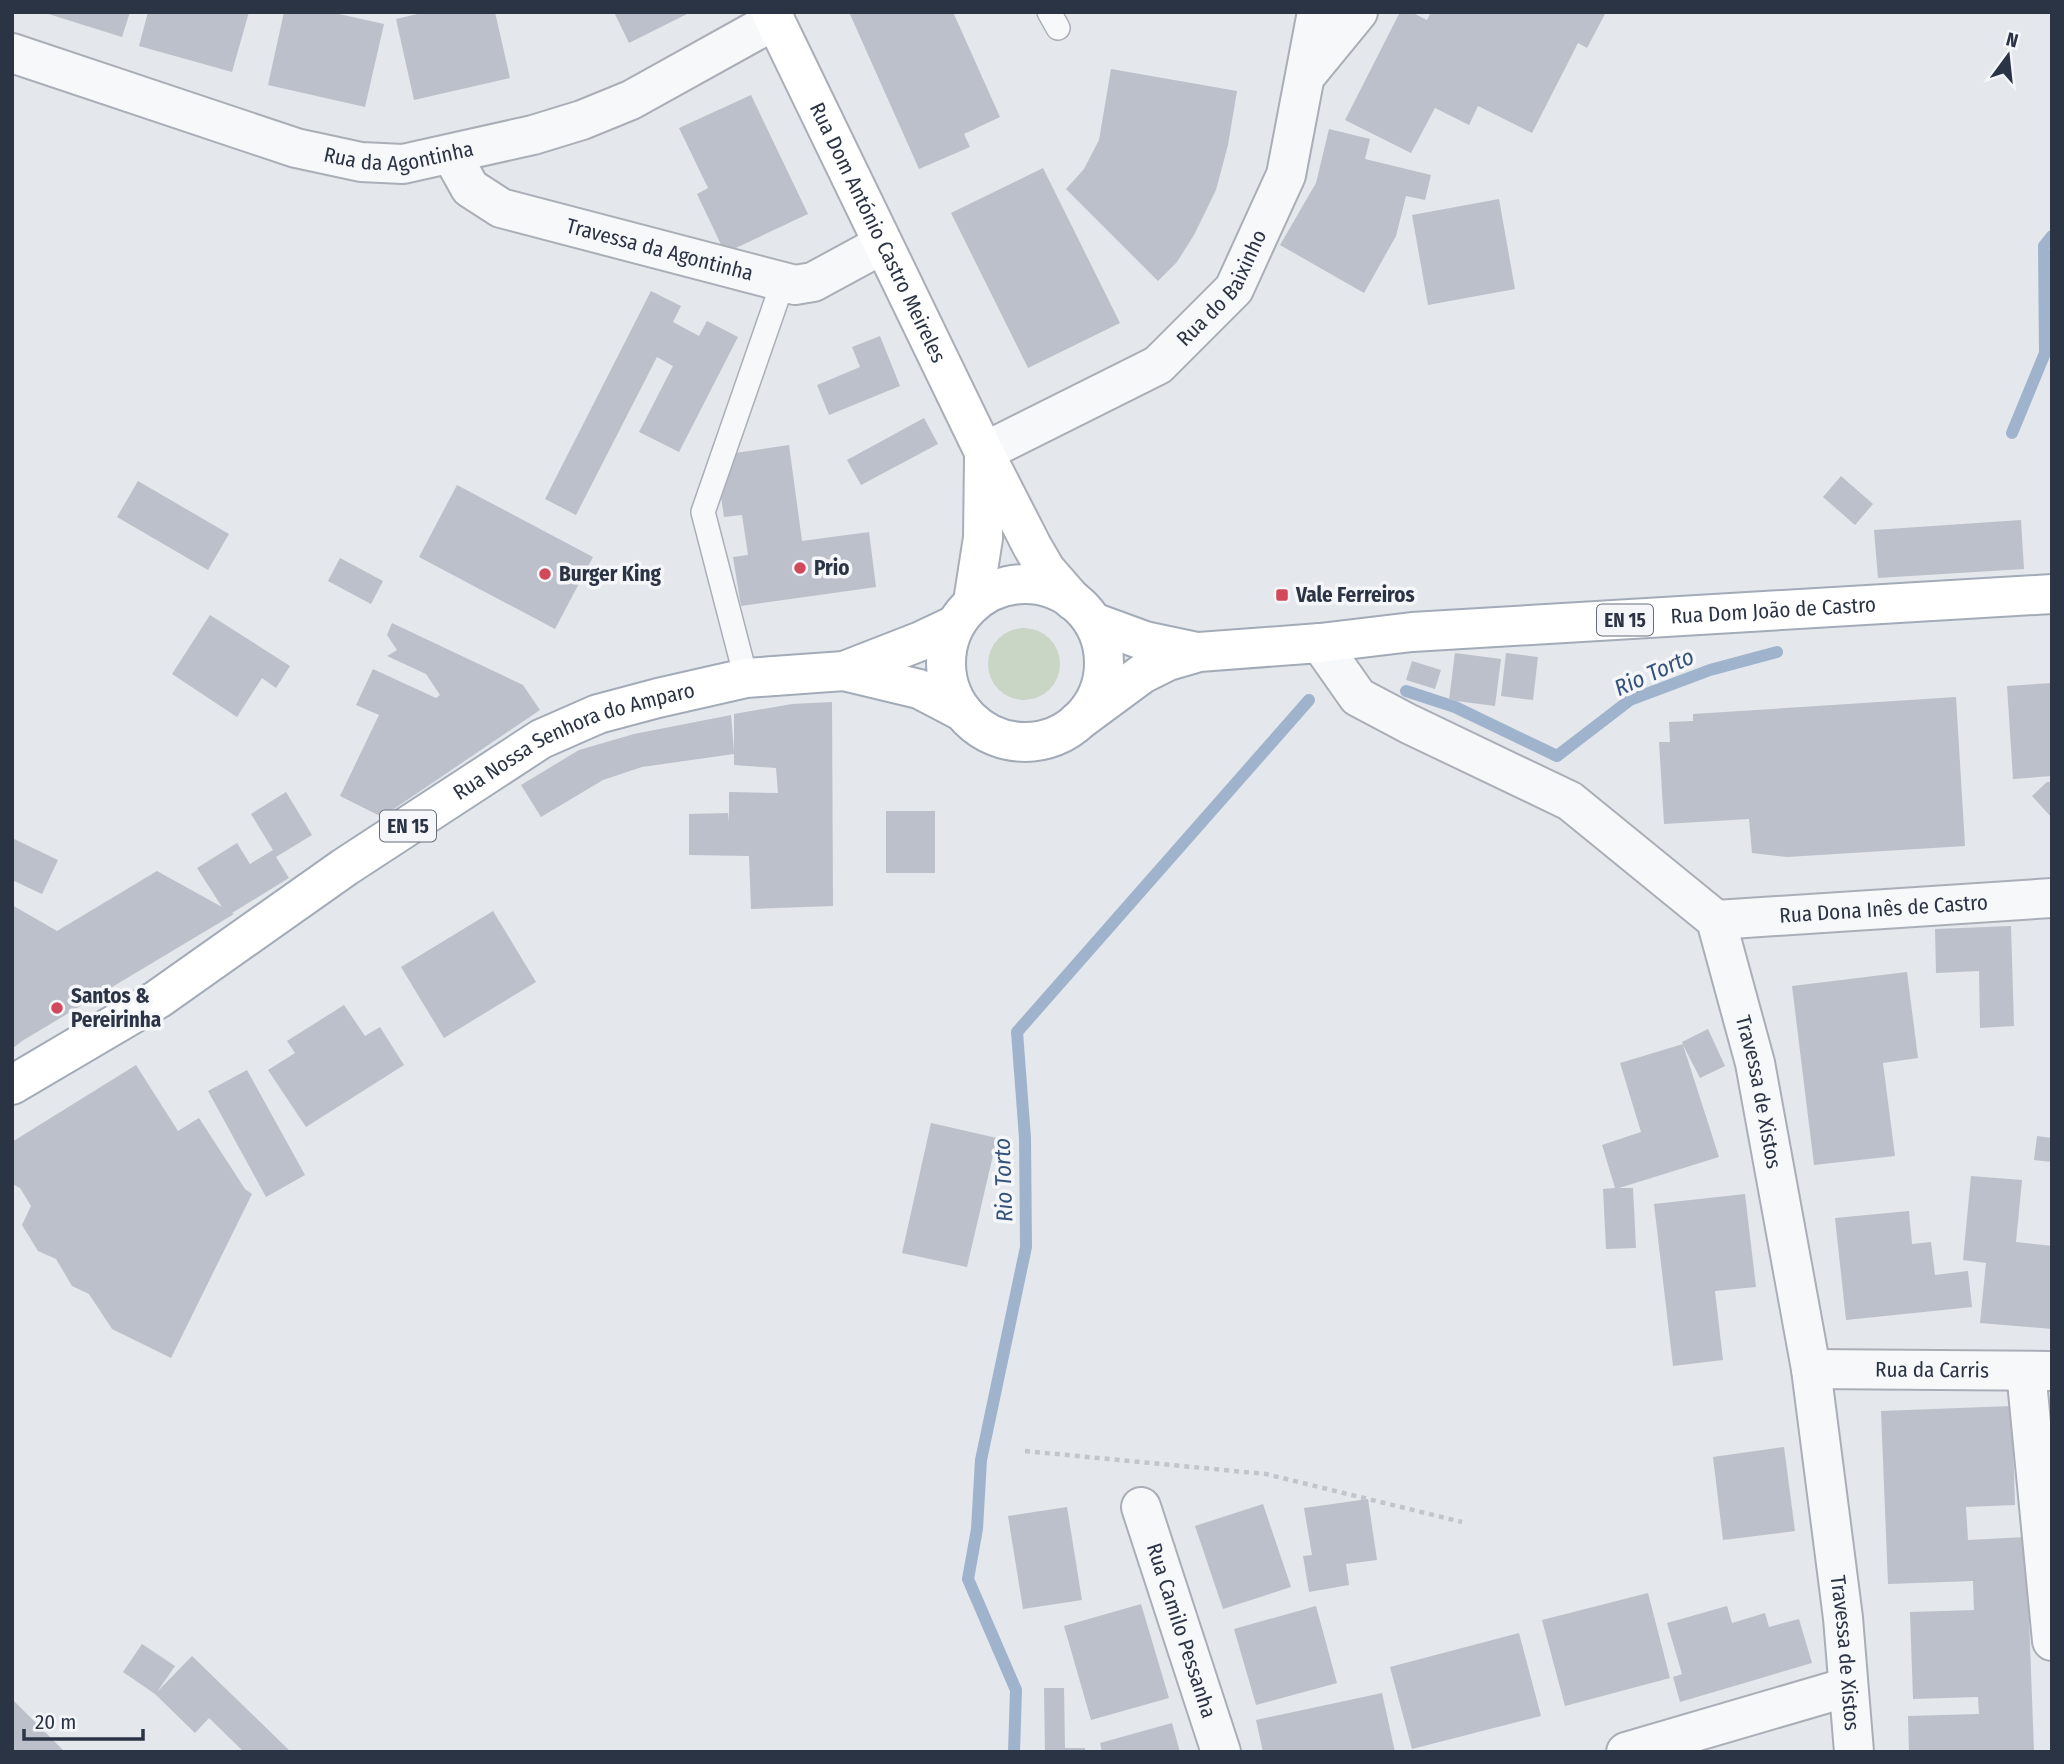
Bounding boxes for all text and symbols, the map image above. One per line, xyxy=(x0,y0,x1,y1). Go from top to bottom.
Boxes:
north arrow xyxy=(1973,21,2043,91)
text: N xyxy=(2004,27,2021,53)
street label: Rua Dom António Castro Meireles xyxy=(804,98,952,367)
street label: Rua da Agontinha xyxy=(321,136,476,178)
street label: Travessa da Agontinha xyxy=(564,213,756,286)
street label: Rua do Baixinho xyxy=(1171,226,1272,352)
place label: Prio xyxy=(814,555,849,581)
marker: Prio xyxy=(792,560,808,576)
place label: Burger King xyxy=(559,561,661,587)
marker: Burger King xyxy=(537,566,553,582)
place label: Vale Ferreiros xyxy=(1295,582,1415,608)
marker: Vale Ferreiros xyxy=(1274,587,1290,603)
street label: Rua Dom João de Castro xyxy=(1670,591,1877,630)
road number: EN 15 xyxy=(1597,604,1653,636)
water label: Rio Torto xyxy=(1610,642,1698,702)
street label: Rua Nossa Senhora do Amparo xyxy=(448,677,697,806)
road number: EN 15 xyxy=(380,810,436,842)
street label: Rua Dona Inês de Castro xyxy=(1779,889,1989,929)
place label: Santos & Pereirinha xyxy=(71,983,161,1033)
marker: Santos & Pereirinha xyxy=(49,1000,65,1016)
street label: Travessa de Xistos xyxy=(1730,1013,1787,1171)
water label: Rio Torto xyxy=(988,1137,1018,1223)
street label: Rua da Carris xyxy=(1875,1357,1989,1383)
street label: Rua Camilo Pessanha xyxy=(1141,1540,1222,1721)
street label: Travessa de Xistos xyxy=(1825,1574,1865,1732)
scale bar xyxy=(24,1698,144,1742)
text: 20 m xyxy=(35,1709,76,1735)

